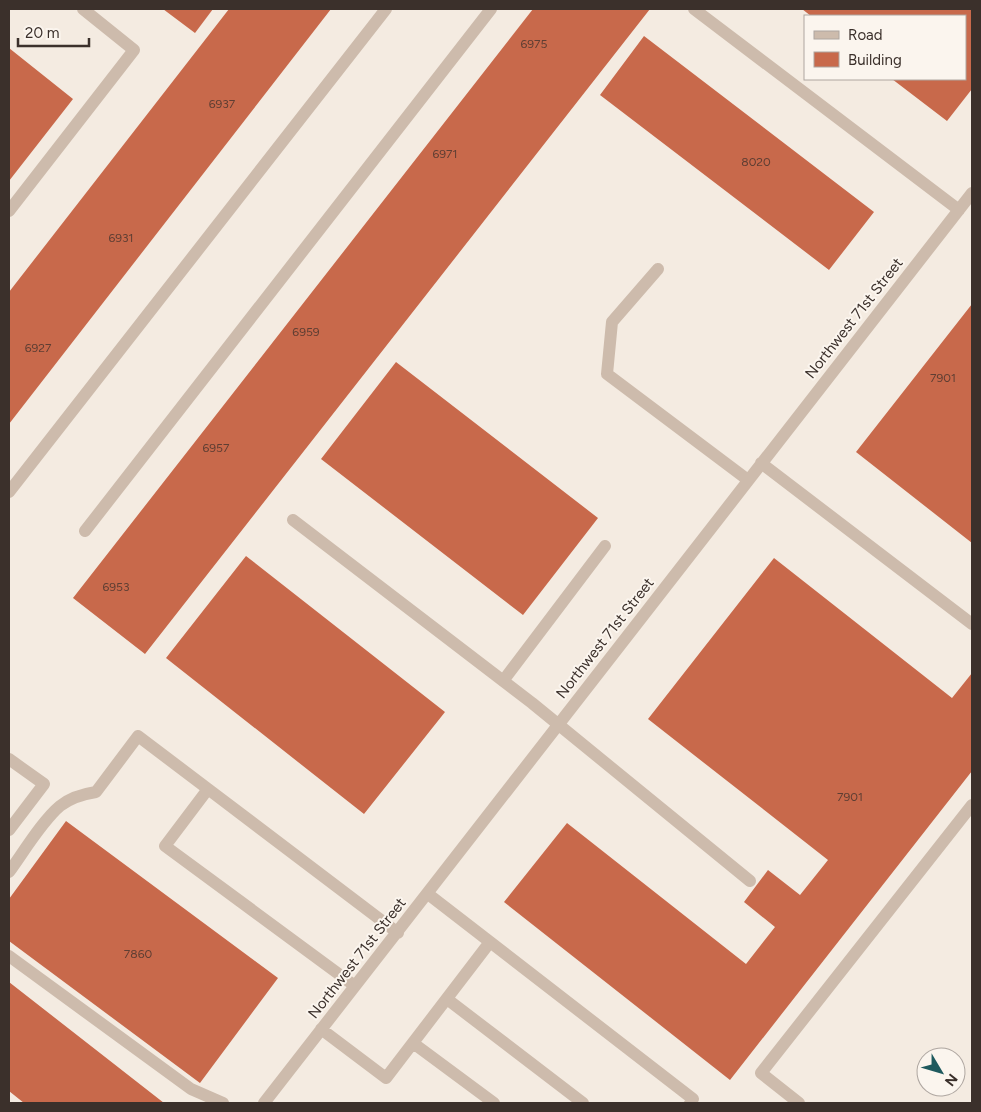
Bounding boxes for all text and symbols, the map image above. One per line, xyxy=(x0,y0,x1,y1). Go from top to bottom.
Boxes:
scale bar xyxy=(18,15,89,47)
legend xyxy=(804,15,966,80)
text: 20 m xyxy=(25,24,59,42)
text: Road xyxy=(848,26,883,44)
house number: 6975 xyxy=(521,37,548,51)
text: Building xyxy=(848,51,902,69)
house number: 6937 xyxy=(209,97,236,111)
house number: 6971 xyxy=(433,147,457,161)
house number: 8020 xyxy=(741,155,771,169)
house number: 6931 xyxy=(108,231,134,245)
street label: Northwest 71st Street xyxy=(801,254,907,382)
house number: 6959 xyxy=(292,325,320,339)
house number: 6927 xyxy=(25,341,52,355)
house number: 7901 xyxy=(930,371,956,385)
house number: 6957 xyxy=(203,441,230,455)
street label: Northwest 71st Street xyxy=(552,574,658,702)
house number: 6953 xyxy=(102,580,130,594)
house number: 7901 xyxy=(837,790,863,804)
street label: Northwest 71st Street xyxy=(304,894,410,1022)
house number: 7860 xyxy=(124,947,152,961)
north arrow xyxy=(916,1047,966,1097)
text: N xyxy=(941,1070,961,1089)

